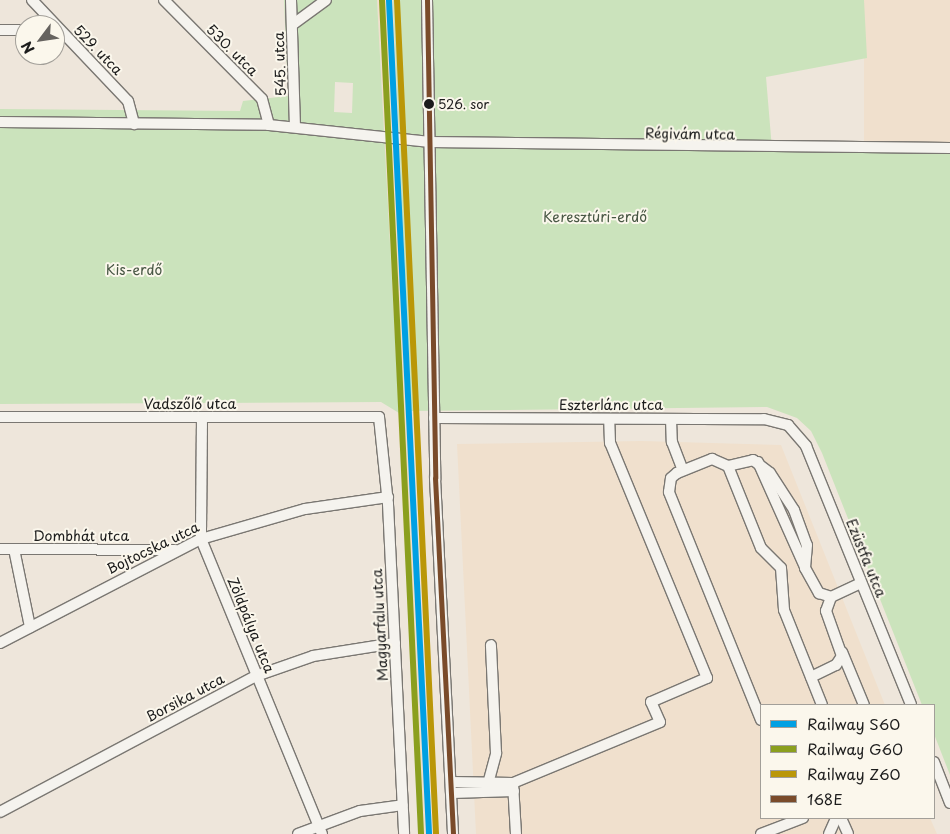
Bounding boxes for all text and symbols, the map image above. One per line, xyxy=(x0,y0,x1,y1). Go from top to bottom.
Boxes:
north arrow xyxy=(15,15,65,65)
street label: 529. utca xyxy=(70,21,126,79)
street label: 530. utca xyxy=(203,21,261,79)
street label: 545. utca xyxy=(270,31,290,97)
text: N xyxy=(16,37,39,58)
place label: 526. sor xyxy=(438,96,491,112)
marker: 526. sor xyxy=(424,99,434,109)
street label: Régivám utca xyxy=(645,125,735,143)
park label: Keresztúri-erdő xyxy=(543,209,647,225)
park label: Kis-erdő xyxy=(106,262,162,278)
street label: Vadszőlő utca xyxy=(144,396,236,412)
street label: Eszterlánc utca xyxy=(559,397,663,413)
street label: Ezüstfa utca xyxy=(843,516,889,600)
street label: Bojtocska utca xyxy=(104,518,202,578)
street label: Dombhát utca xyxy=(33,528,129,544)
street label: Magyarfalu utca xyxy=(369,568,391,682)
street label: Zöldpálya utca xyxy=(224,575,278,675)
street label: Borsika utca xyxy=(143,670,227,726)
legend xyxy=(760,704,935,819)
text: Railway S60 xyxy=(807,712,900,735)
text: Railway G60 xyxy=(807,737,903,760)
text: Railway Z60 xyxy=(807,762,901,785)
text: 168E xyxy=(807,787,843,810)

